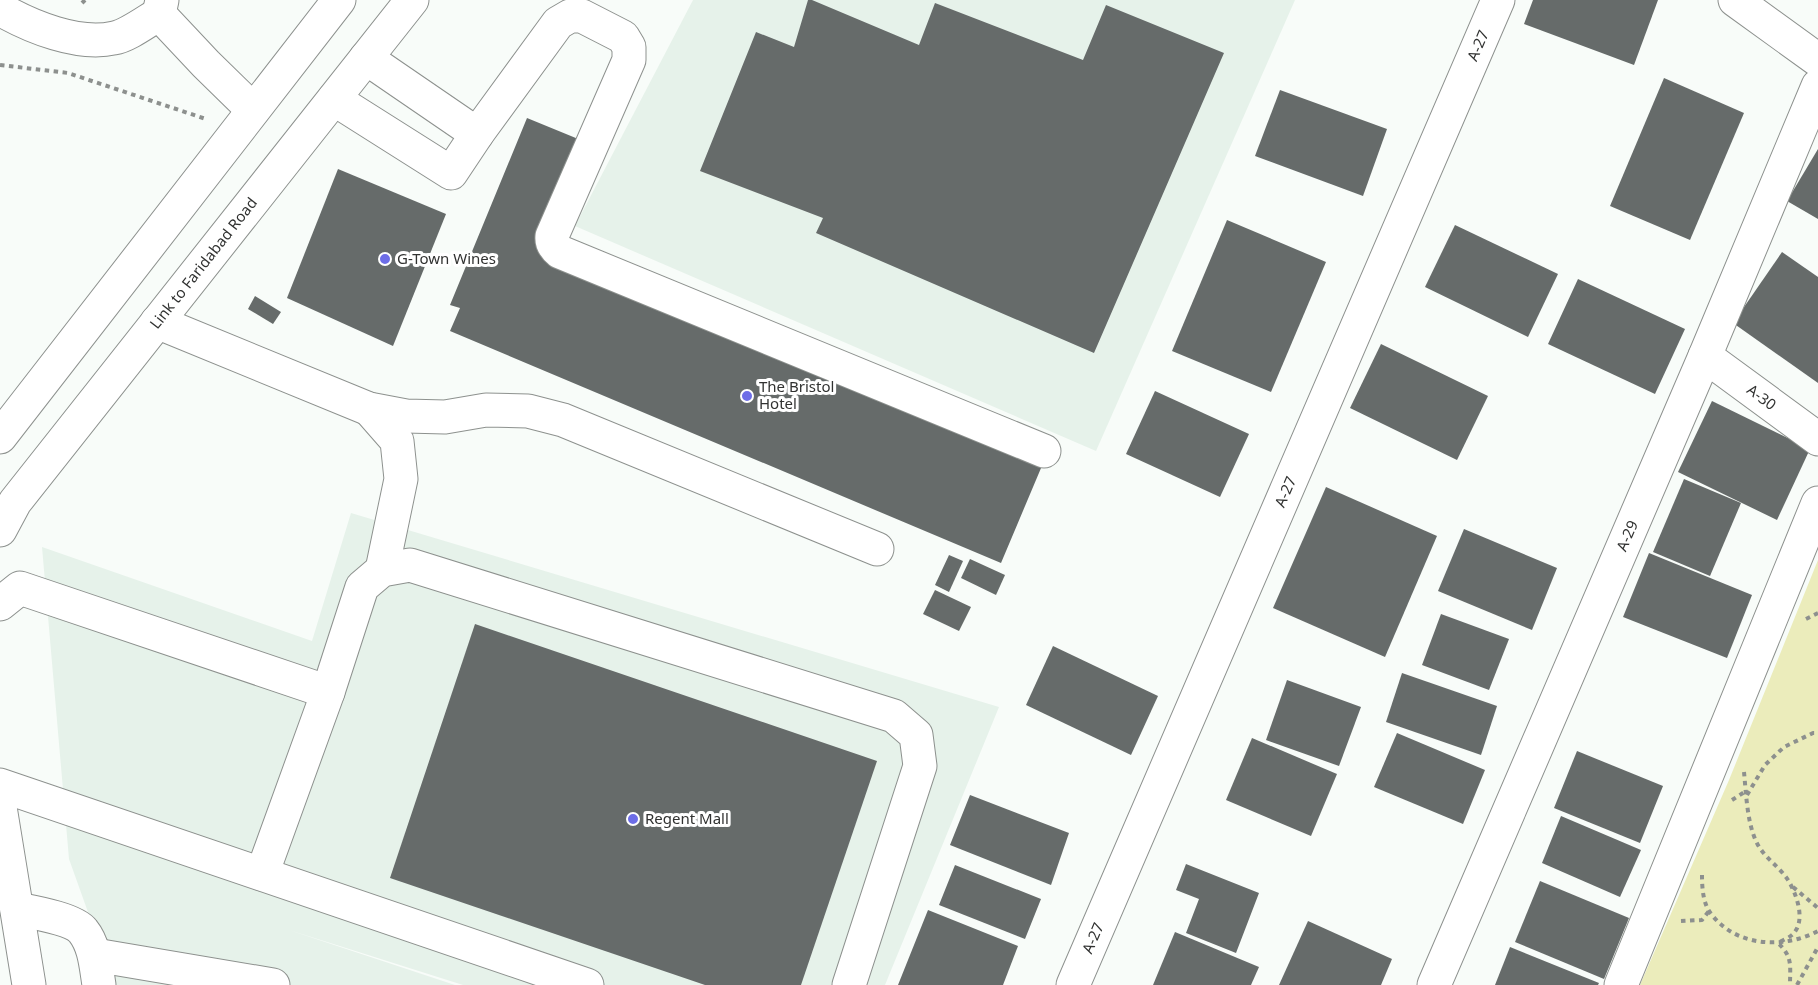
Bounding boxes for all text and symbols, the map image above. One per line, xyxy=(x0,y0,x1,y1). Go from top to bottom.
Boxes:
street label: A-27 xyxy=(1462,27,1493,64)
street label: Link to Faridabad Road xyxy=(145,193,261,333)
place label: G-Town Wines xyxy=(397,248,496,268)
marker: G-Town Wines xyxy=(378,252,392,266)
place label: The Bristol Hotel xyxy=(759,376,834,413)
street label: A-30 xyxy=(1743,379,1781,414)
marker: The Bristol Hotel xyxy=(740,389,754,403)
street label: A-27 xyxy=(1269,473,1300,510)
street label: A-29 xyxy=(1611,517,1642,554)
place label: Regent Mall xyxy=(645,808,729,828)
marker: Regent Mall xyxy=(626,812,640,826)
street label: A-27 xyxy=(1077,919,1108,956)

